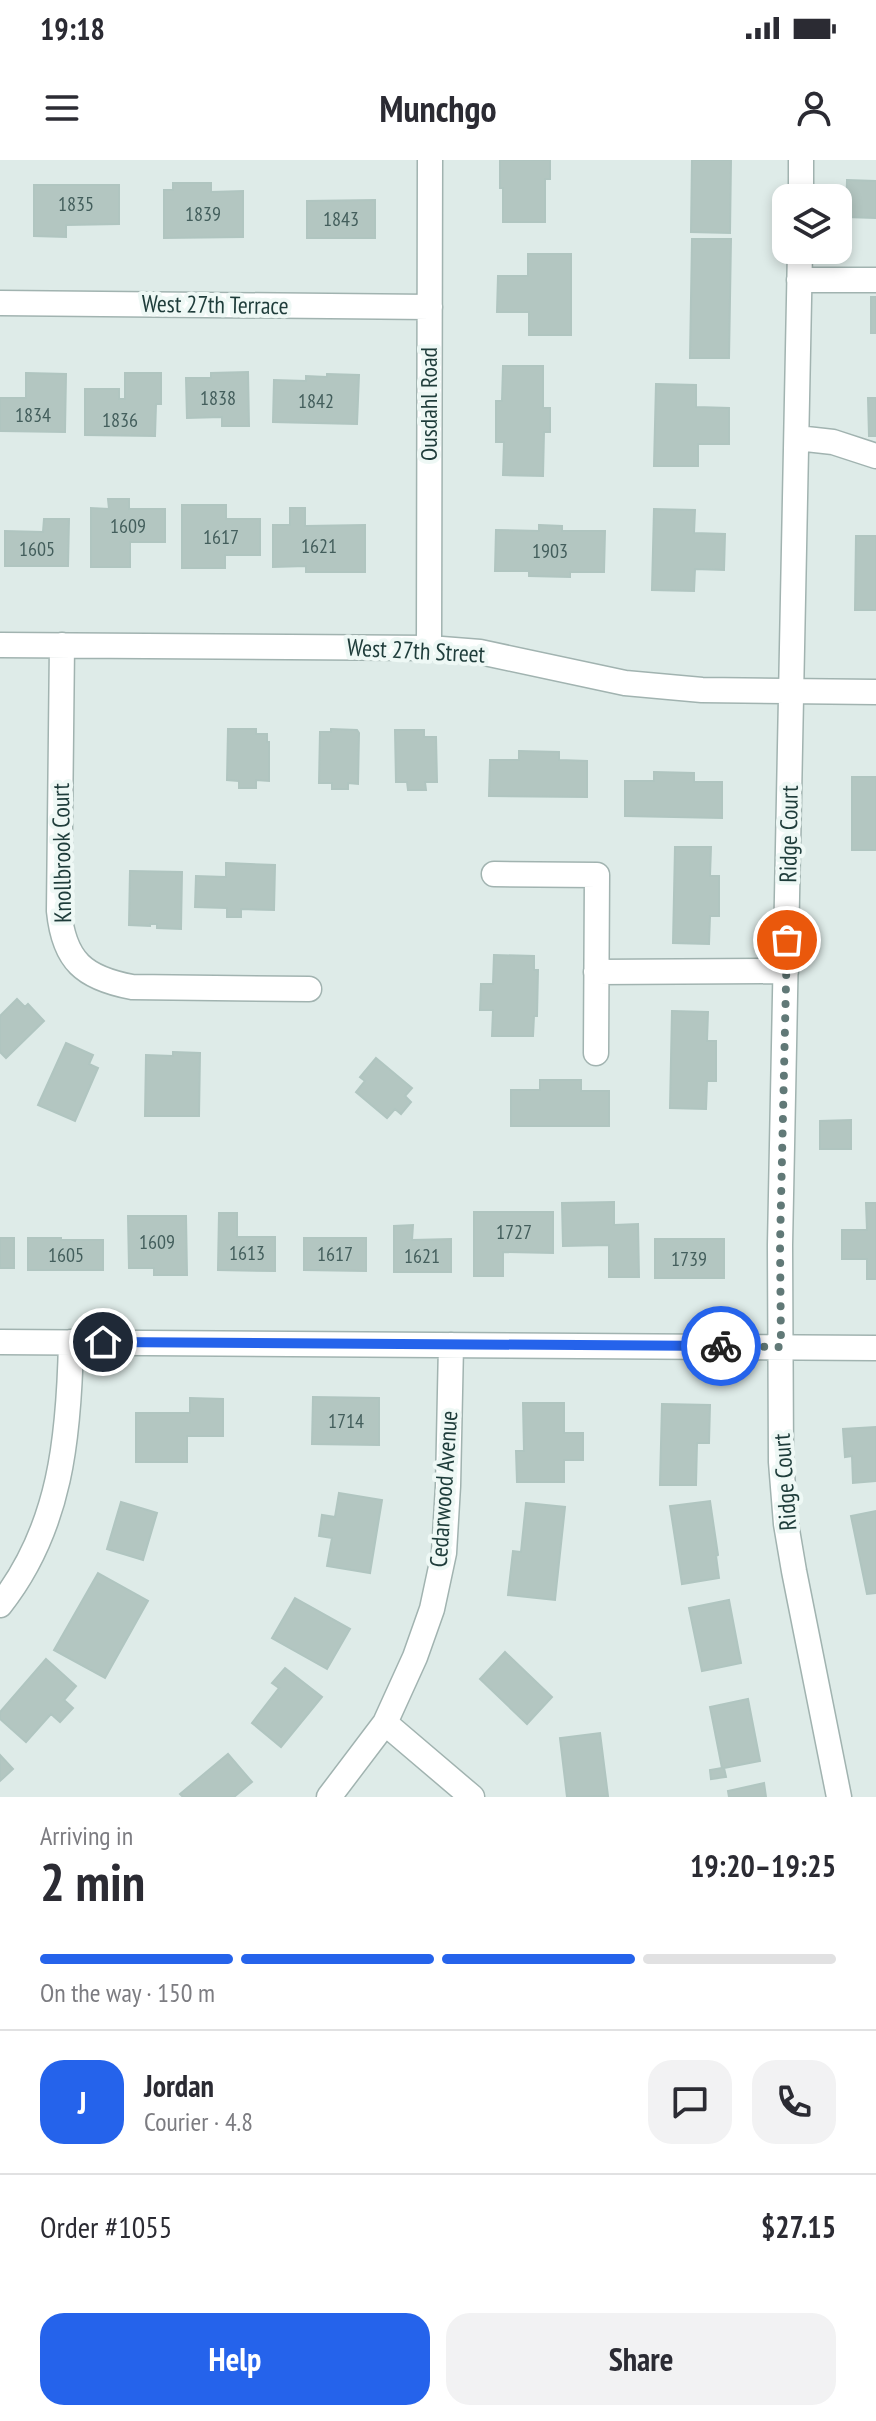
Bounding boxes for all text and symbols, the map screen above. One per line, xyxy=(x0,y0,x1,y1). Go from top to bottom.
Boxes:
text: 19:18 xyxy=(40,9,105,48)
text: Munchgo xyxy=(380,85,496,132)
icon: menu xyxy=(40,86,84,130)
icon: person xyxy=(792,86,836,130)
map controls xyxy=(772,184,852,264)
button: layers xyxy=(772,184,852,264)
house number: 1835 xyxy=(58,191,94,217)
house number: 1839 xyxy=(185,201,221,227)
house number: 1843 xyxy=(323,206,359,232)
street label: West 27th Terrace xyxy=(141,288,289,321)
street label: Ousdahl Road xyxy=(413,347,444,461)
house number: 1838 xyxy=(200,385,236,411)
house number: 1842 xyxy=(298,388,334,414)
house number: 1834 xyxy=(15,402,51,428)
house number: 1836 xyxy=(102,407,138,433)
house number: 1609 xyxy=(110,513,146,539)
house number: 1617 xyxy=(203,524,239,550)
house number: 1621 xyxy=(301,533,337,559)
house number: 1605 xyxy=(19,536,55,562)
house number: 1903 xyxy=(532,538,568,564)
street label: West 27th Street xyxy=(346,631,486,670)
street label: Knollbrook Court xyxy=(45,782,78,923)
street label: Ridge Court xyxy=(772,785,805,883)
pin xyxy=(753,906,821,974)
icon: bag xyxy=(765,918,809,962)
house number: 1727 xyxy=(496,1219,532,1245)
house number: 1609 xyxy=(139,1229,175,1255)
house number: 1613 xyxy=(229,1240,265,1266)
house number: 1617 xyxy=(317,1241,353,1267)
house number: 1605 xyxy=(48,1242,84,1268)
house number: 1621 xyxy=(404,1243,440,1269)
house number: 1739 xyxy=(671,1246,707,1272)
courier xyxy=(681,1306,761,1386)
pin xyxy=(69,1308,137,1376)
icon: home xyxy=(81,1320,125,1364)
icon: bike xyxy=(699,1324,743,1368)
house number: 1714 xyxy=(328,1408,364,1434)
street label: Cedarwood Avenue xyxy=(423,1410,464,1568)
street label: Ridge Court xyxy=(766,1432,803,1532)
text: Arriving in xyxy=(40,1819,133,1852)
text: 19:20–19:25 xyxy=(690,1846,836,1885)
text: 2 min xyxy=(40,1848,145,1915)
text: On the way · 150 m xyxy=(40,1976,215,2009)
button: chat xyxy=(648,2060,732,2144)
button: phone xyxy=(752,2060,836,2144)
text: Jordan xyxy=(144,2066,214,2105)
text: J xyxy=(78,2083,86,2122)
text: Courier · 4.8 xyxy=(144,2105,253,2138)
text: Order #1055 xyxy=(40,2207,172,2246)
text: $27.15 xyxy=(761,2207,836,2246)
button: Help xyxy=(40,2313,430,2405)
button: Share xyxy=(446,2313,836,2405)

